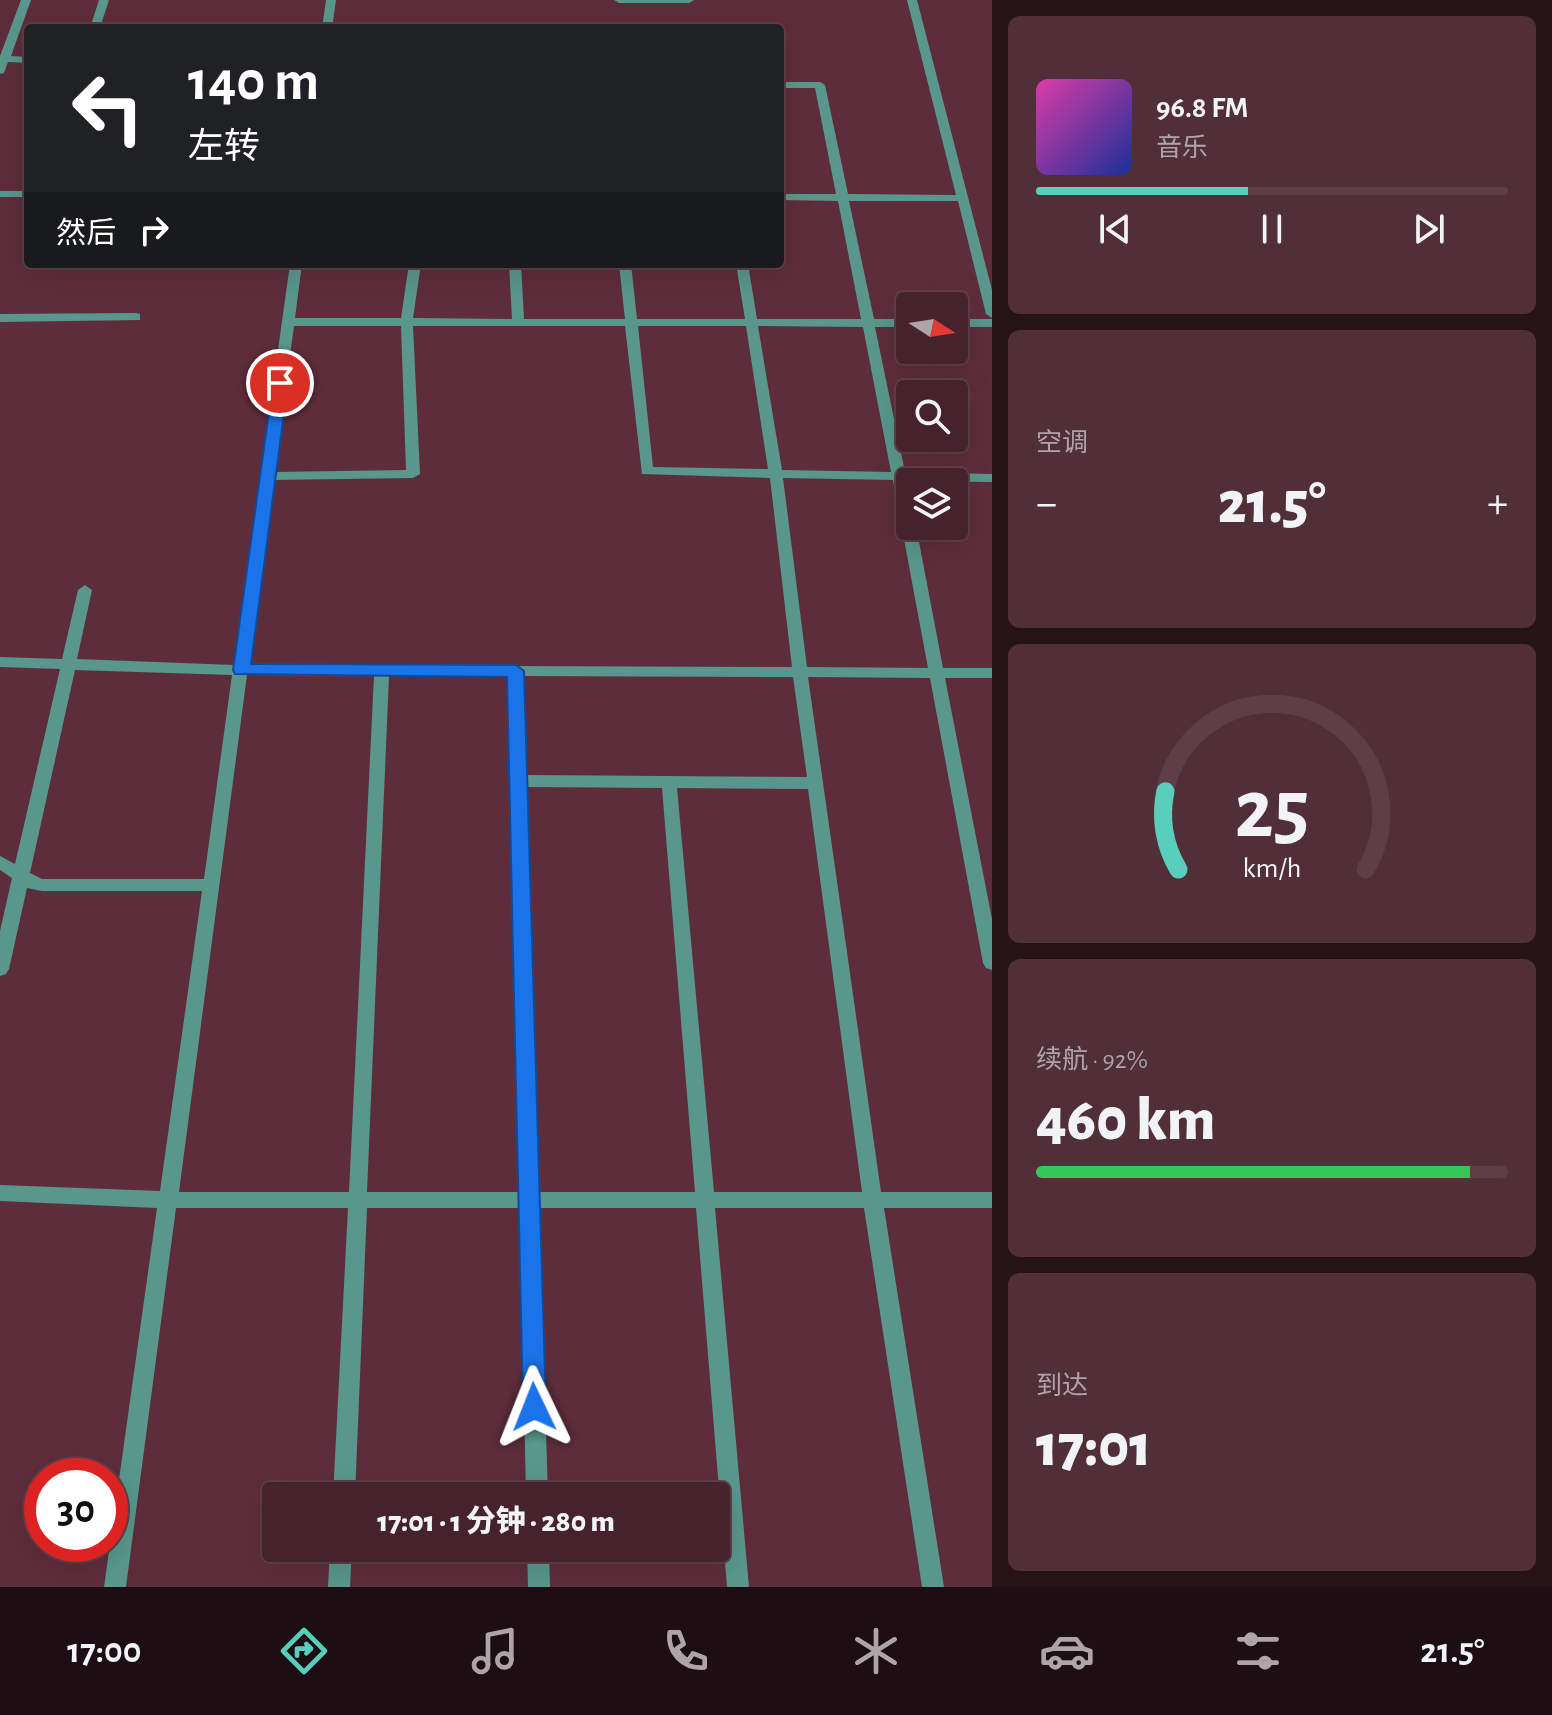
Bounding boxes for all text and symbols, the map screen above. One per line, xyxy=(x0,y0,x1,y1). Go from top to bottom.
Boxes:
text: 140 m xyxy=(188,54,319,110)
icon: left xyxy=(56,56,160,160)
text: 96.8 FM xyxy=(1156,93,1248,123)
text: 左转 xyxy=(188,129,260,165)
text: 音乐 xyxy=(1156,135,1208,161)
icon: previous xyxy=(1093,207,1137,251)
icon: pause xyxy=(1250,207,1294,251)
icon: next xyxy=(1407,207,1451,251)
icon: right xyxy=(132,208,176,252)
text: 然后 xyxy=(56,219,116,249)
north arrow xyxy=(896,292,968,364)
map controls xyxy=(896,292,968,540)
pin xyxy=(246,349,314,417)
icon: arrive xyxy=(258,361,302,405)
button: search xyxy=(896,380,968,452)
text: 空调 xyxy=(1036,430,1088,456)
button: layers xyxy=(896,468,968,540)
text: 21.5° xyxy=(1218,474,1326,534)
text: − xyxy=(1036,482,1057,526)
text: + xyxy=(1487,482,1508,526)
text: 25 xyxy=(1234,768,1310,852)
text: km/h xyxy=(1243,854,1301,883)
text: 续航 · 92% xyxy=(1036,1047,1148,1073)
text: 460 km xyxy=(1036,1091,1215,1151)
position arrow xyxy=(492,1365,576,1449)
text: 到达 xyxy=(1036,1373,1088,1399)
text: 17:01 xyxy=(1036,1417,1151,1477)
speed limit sign: 30 xyxy=(24,1458,128,1562)
text: 17:01 · 1 分钟 · 280 m xyxy=(377,1507,615,1537)
icon: directions xyxy=(276,1623,332,1679)
icon: music xyxy=(467,1623,523,1679)
icon: phone xyxy=(658,1623,714,1679)
icon: climate xyxy=(848,1623,904,1679)
icon: car xyxy=(1039,1623,1095,1679)
icon: filters xyxy=(1230,1623,1286,1679)
text: 17:00 xyxy=(67,1633,142,1669)
text: 21.5° xyxy=(1420,1633,1485,1669)

